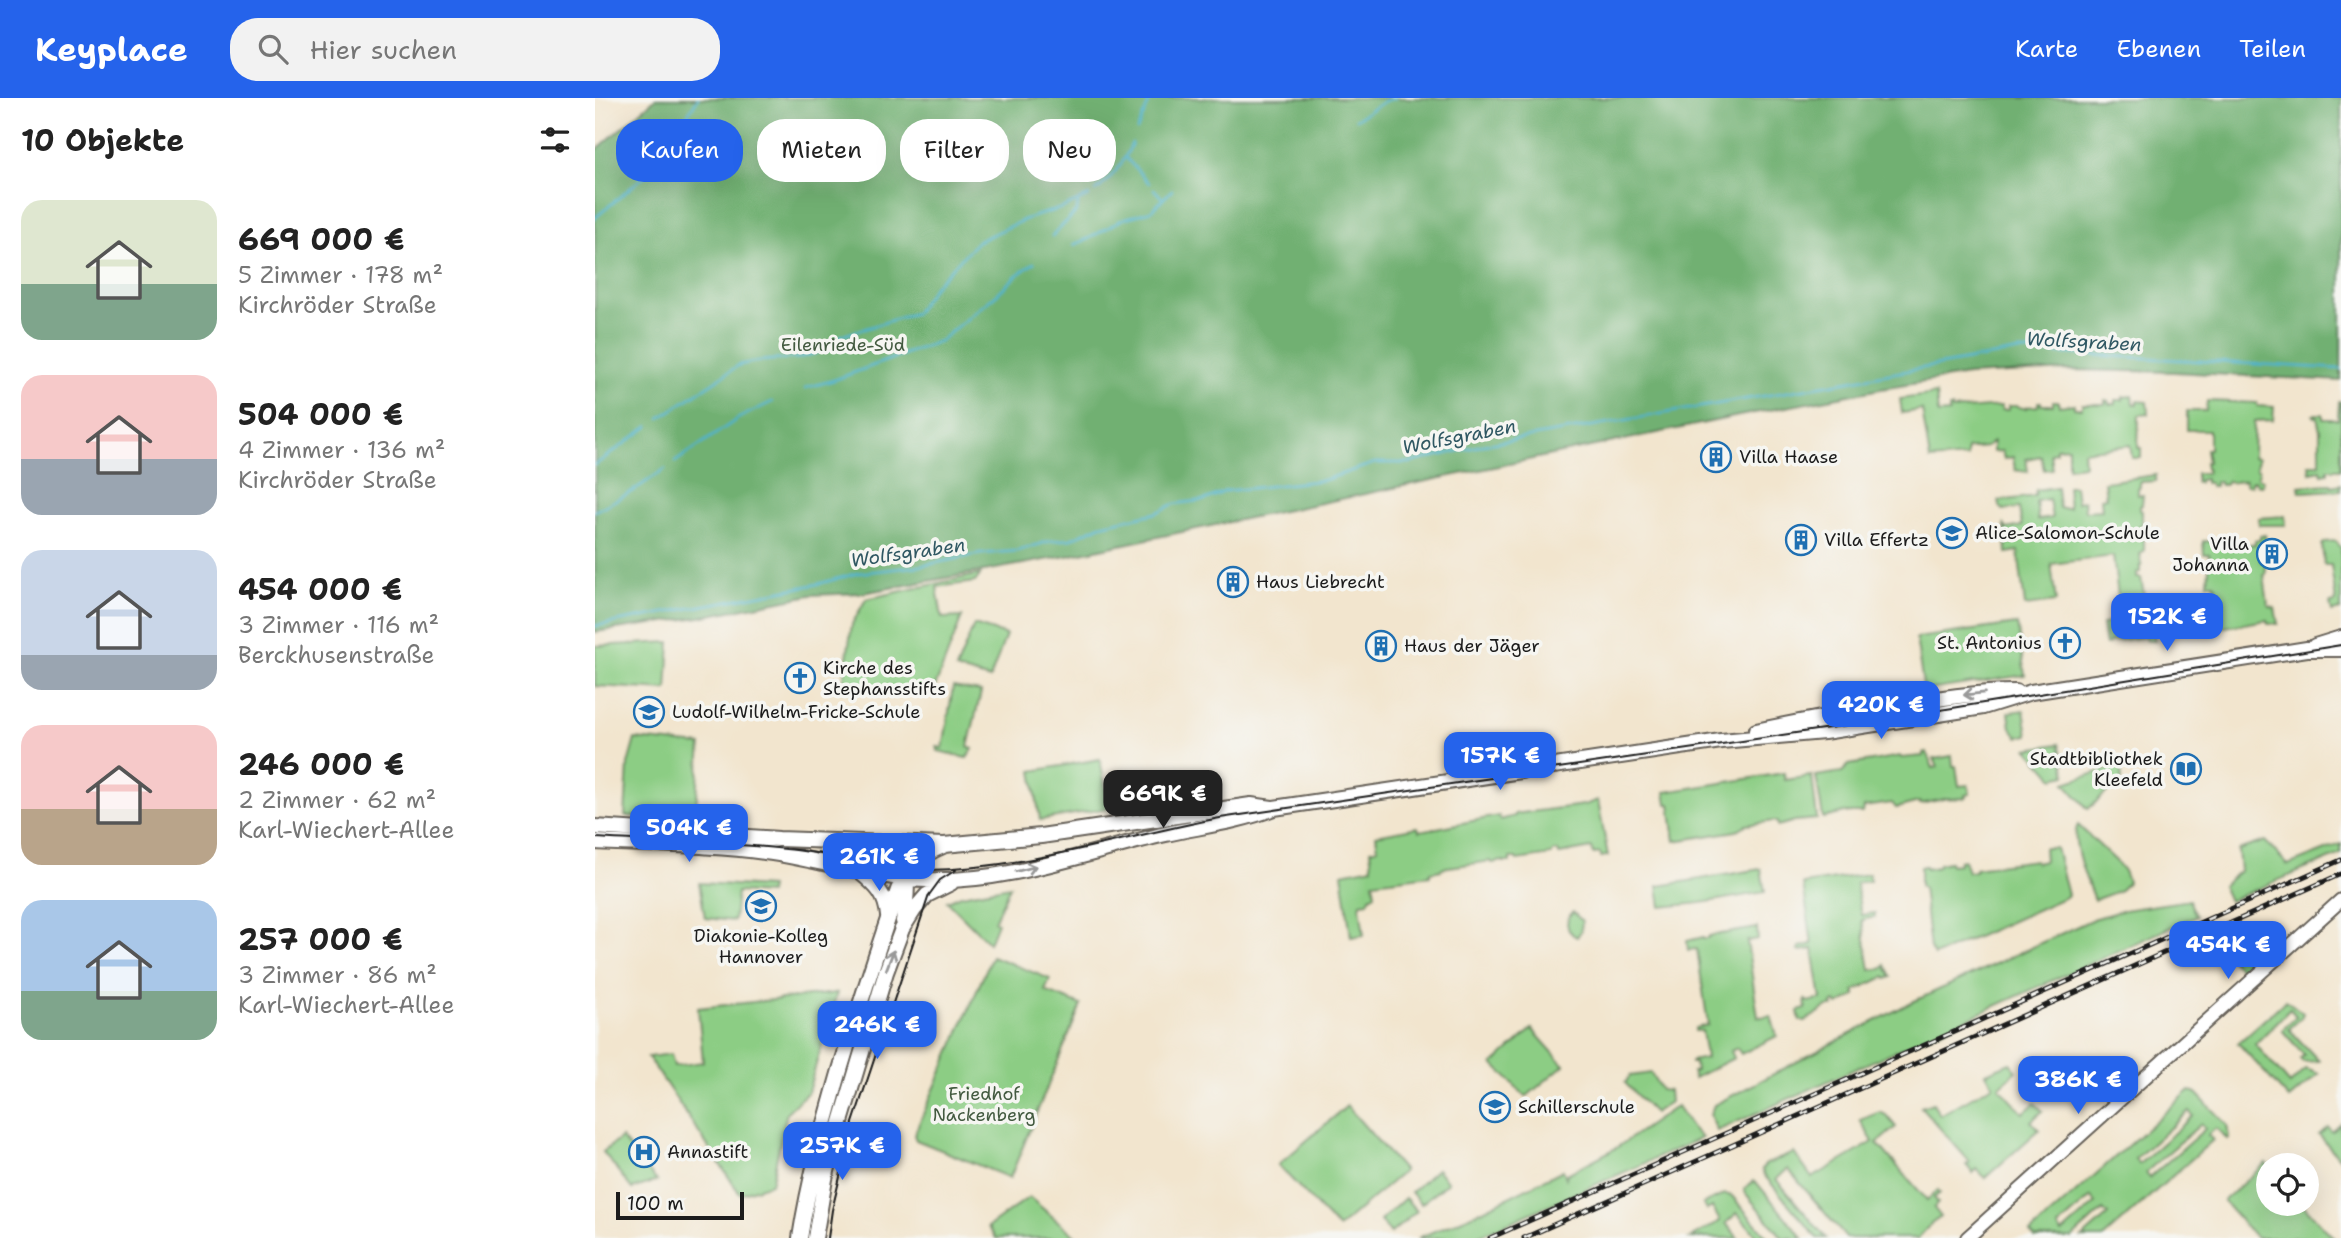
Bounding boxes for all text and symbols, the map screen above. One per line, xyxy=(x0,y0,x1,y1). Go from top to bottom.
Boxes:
search box xyxy=(230,18,720,81)
text: Keyplace xyxy=(35,27,188,72)
icon: search xyxy=(254,30,292,68)
text: Hier suchen xyxy=(310,32,457,67)
text: Karte xyxy=(2015,33,2078,65)
text: Ebenen xyxy=(2116,33,2201,65)
text: Teilen xyxy=(2239,33,2306,65)
chip: Kaufen xyxy=(616,119,743,182)
chip: Mieten xyxy=(757,119,886,182)
chip: Filter xyxy=(900,119,1009,182)
chip: Neu xyxy=(1023,119,1116,182)
text: 10 Objekte xyxy=(21,120,184,161)
icon: filters xyxy=(536,121,574,159)
text: 669 000 € xyxy=(238,219,405,260)
icon: home xyxy=(77,228,161,312)
text: 5 Zimmer · 178 m² xyxy=(238,260,443,290)
text: Kirchröder Straße xyxy=(238,290,437,320)
water label: Wolfsgraben xyxy=(2026,326,2142,357)
park label: Eilenriede-Süd xyxy=(781,333,905,357)
text: 504 000 € xyxy=(238,394,403,435)
icon: home xyxy=(77,403,161,487)
water label: Wolfsgraben xyxy=(1400,413,1518,460)
text: 4 Zimmer · 136 m² xyxy=(238,435,445,465)
building icon: Villa Haase xyxy=(1699,440,1733,474)
place label: Villa Haase xyxy=(1739,445,1838,469)
text: Kirchröder Straße xyxy=(238,465,437,495)
school or university icon: Alice-Salomon-Schule xyxy=(1935,516,1969,550)
place label: Alice-Salomon-Schule xyxy=(1975,521,2160,545)
building icon: Villa Effertz xyxy=(1784,523,1818,557)
place label: Villa Effertz xyxy=(1824,528,1929,552)
water label: Wolfsgraben xyxy=(849,532,967,573)
place label: Villa Johanna xyxy=(2172,532,2249,577)
building icon: Villa Johanna xyxy=(2255,537,2289,571)
building icon: Haus Liebrecht xyxy=(1216,565,1250,599)
text: 454 000 € xyxy=(238,569,402,610)
place label: Haus Liebrecht xyxy=(1256,570,1385,594)
icon: home xyxy=(77,578,161,662)
pin: 152K € xyxy=(2110,594,2224,653)
text: 152K € xyxy=(2127,601,2207,631)
text: 3 Zimmer · 116 m² xyxy=(238,610,439,640)
church icon: St. Antonius xyxy=(2048,626,2082,660)
building icon: Haus der Jäger xyxy=(1364,629,1398,663)
place label: St. Antonius xyxy=(1937,631,2042,655)
place label: Haus der Jäger xyxy=(1404,634,1540,658)
text: Berckhusenstraße xyxy=(238,640,435,670)
place label: Kirche des Stephansstifts xyxy=(823,656,946,701)
church icon: Kirche des Stephansstifts xyxy=(783,661,817,695)
pin: 420K € xyxy=(1824,682,1938,741)
one-way arrow xyxy=(1964,687,1986,700)
text: 420K € xyxy=(1838,689,1924,719)
school or university icon: Ludolf-Wilhelm-Fricke-Schule xyxy=(632,695,666,729)
place label: Ludolf-Wilhelm-Fricke-Schule xyxy=(672,700,921,724)
pin: 157K € xyxy=(1443,732,1557,792)
text: 157K € xyxy=(1460,740,1540,770)
text: 246 000 € xyxy=(238,744,404,785)
place label: Stadtbibliothek Kleefeld xyxy=(2030,747,2163,792)
library icon: Stadtbibliothek Kleefeld xyxy=(2169,752,2203,786)
icon: home xyxy=(77,753,161,837)
pin: 669K € xyxy=(1106,770,1220,830)
text: 669K € xyxy=(1119,778,1207,808)
text: 2 Zimmer · 62 m² xyxy=(238,785,436,815)
pin: 504K € xyxy=(632,804,746,864)
text: 504K € xyxy=(646,812,732,842)
text: Karl-Wiechert-Allee xyxy=(238,815,454,845)
pin: 261K € xyxy=(822,834,936,893)
text: 261K € xyxy=(839,841,919,871)
one-way arrow xyxy=(1014,862,1037,875)
school or university icon: Diakonie-Kolleg Hannover xyxy=(744,889,778,923)
text: 257 000 € xyxy=(238,919,403,960)
pin: 454K € xyxy=(2171,922,2285,981)
place label: Diakonie-Kolleg Hannover xyxy=(694,924,828,969)
icon: home xyxy=(77,928,161,1012)
text: 454K € xyxy=(2185,929,2271,959)
one-way arrow xyxy=(885,950,897,971)
text: 3 Zimmer · 86 m² xyxy=(238,960,437,990)
text: Karl-Wiechert-Allee xyxy=(238,990,454,1020)
pin: 246K € xyxy=(820,1002,934,1061)
text: 246K € xyxy=(834,1009,920,1039)
pin: 386K € xyxy=(2021,1056,2135,1116)
text: 386K € xyxy=(2034,1064,2122,1094)
park label: Friedhof Nackenberg xyxy=(932,1082,1036,1127)
school or university icon: Schillerschule xyxy=(1478,1090,1512,1124)
place label: Schillerschule xyxy=(1518,1095,1635,1119)
pin: 257K € xyxy=(785,1122,899,1182)
text: 257K € xyxy=(799,1130,885,1160)
hospital icon: Annastift xyxy=(627,1135,661,1169)
place label: Annastift xyxy=(667,1140,748,1164)
map controls xyxy=(2256,1153,2319,1216)
button: locate xyxy=(2256,1153,2319,1216)
scale bar xyxy=(616,1189,744,1221)
text: 100 m xyxy=(627,1191,684,1216)

